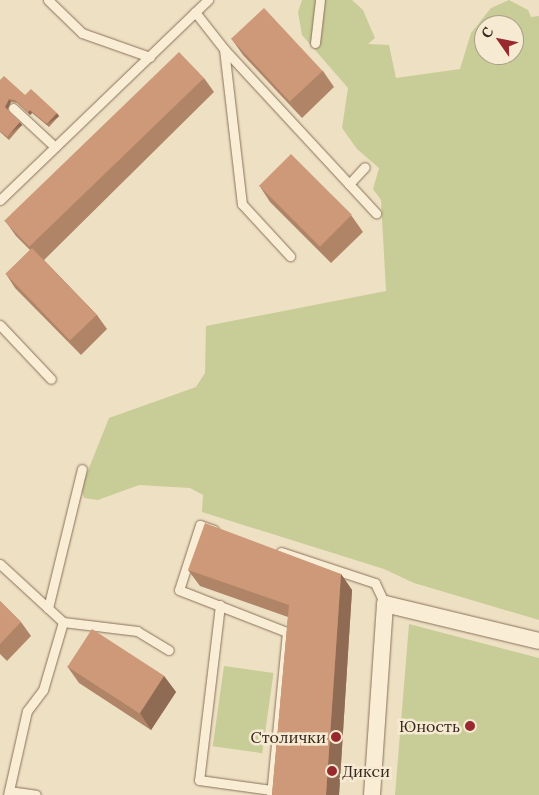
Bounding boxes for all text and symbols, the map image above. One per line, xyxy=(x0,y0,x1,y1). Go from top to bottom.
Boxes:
north arrow xyxy=(474,15,524,65)
text: С xyxy=(477,23,497,41)
place label: Юность xyxy=(399,716,460,736)
marker: Юность xyxy=(464,720,476,732)
place label: Столички xyxy=(250,727,326,747)
marker: Столички xyxy=(330,731,342,743)
place label: Дикси xyxy=(342,761,390,781)
marker: Дикси xyxy=(326,765,338,777)

